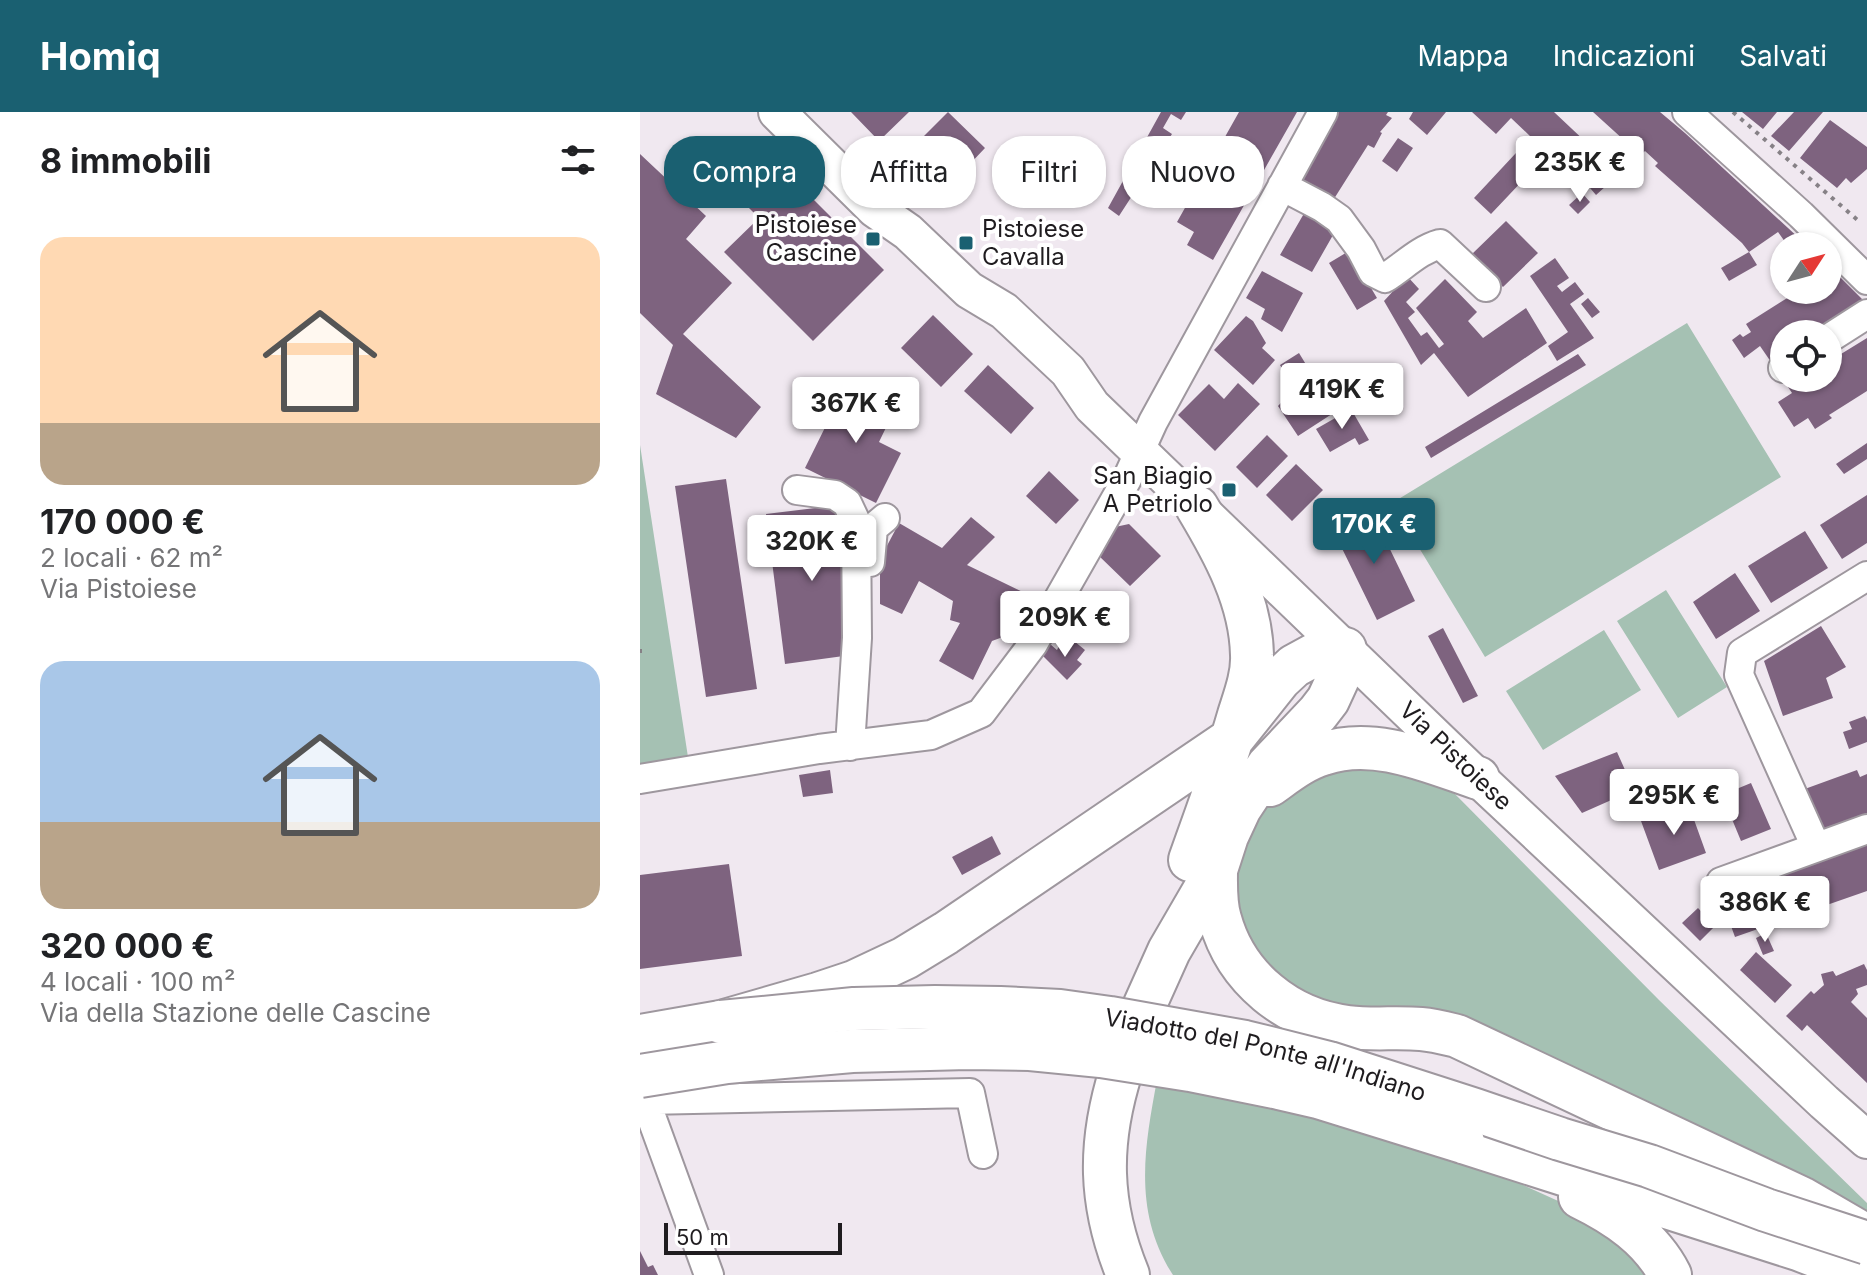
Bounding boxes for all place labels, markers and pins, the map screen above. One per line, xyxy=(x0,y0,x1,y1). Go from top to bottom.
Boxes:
pin: 235K € xyxy=(1515,136,1645,204)
place label: Pistoiese Cascine xyxy=(755,210,857,267)
place label: Pistoiese Cavalla xyxy=(982,214,1084,271)
marker: Pistoiese Cascine xyxy=(864,230,882,248)
marker: Pistoiese Cavalla xyxy=(957,234,975,252)
pin: 419K € xyxy=(1277,363,1407,431)
pin: 367K € xyxy=(791,377,921,445)
place label: San Biagio A Petriolo xyxy=(1093,461,1213,518)
marker: San Biagio A Petriolo xyxy=(1220,481,1238,499)
pin: 170K € xyxy=(1309,498,1439,566)
pin: 320K € xyxy=(747,515,877,583)
pin: 209K € xyxy=(1000,591,1130,659)
pin: 295K € xyxy=(1609,769,1739,837)
pin: 386K € xyxy=(1700,876,1830,944)

